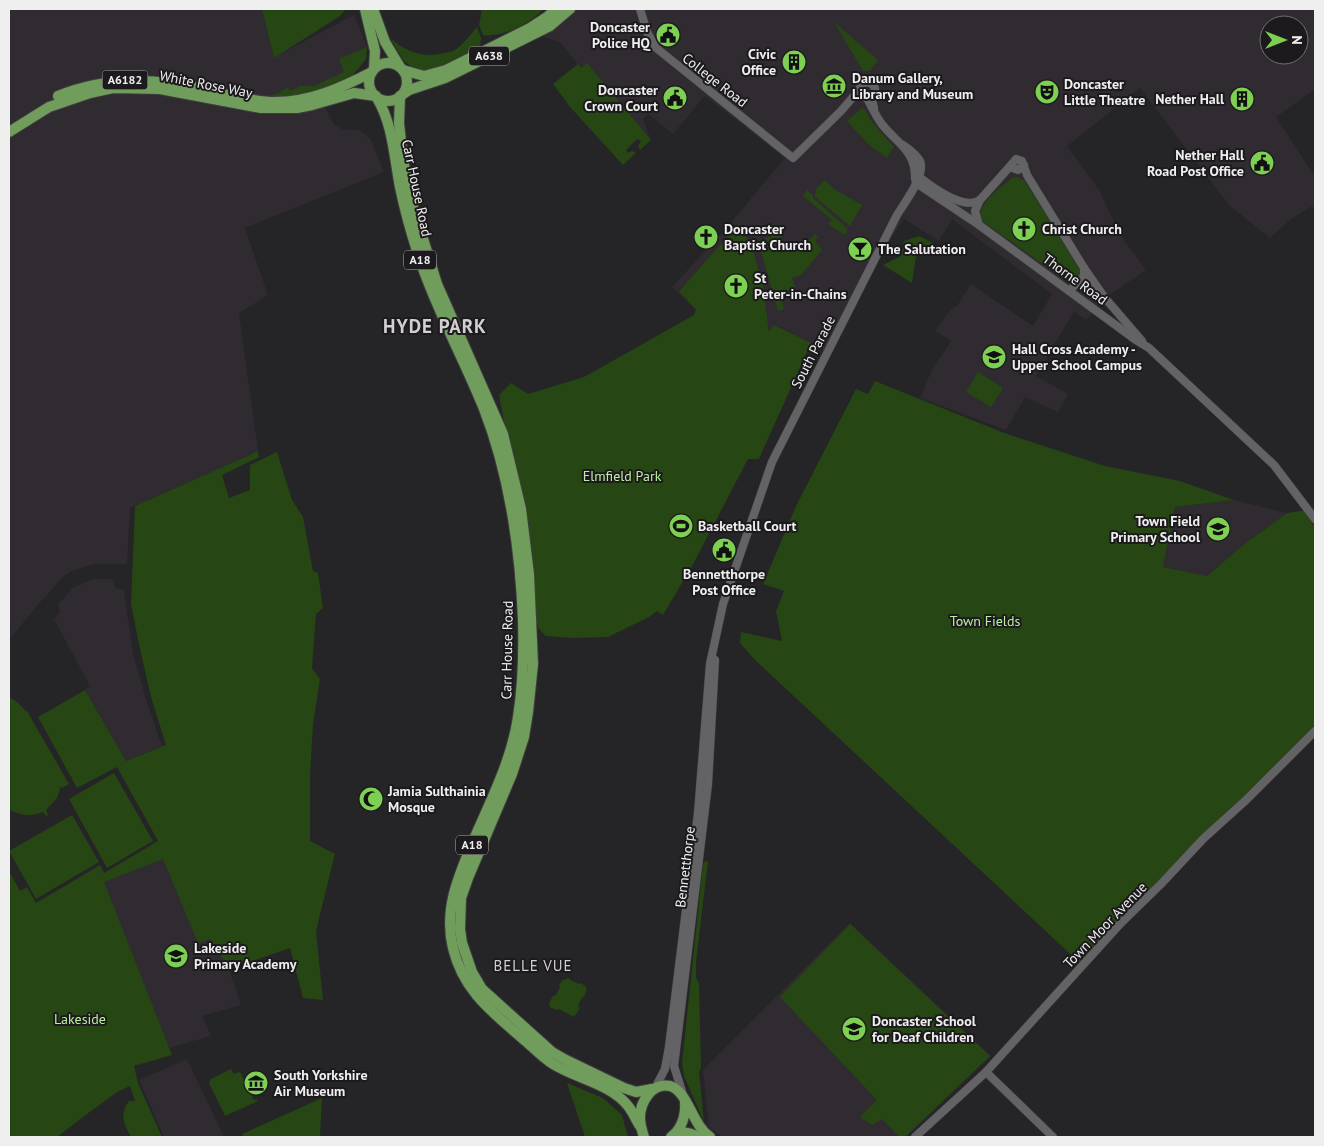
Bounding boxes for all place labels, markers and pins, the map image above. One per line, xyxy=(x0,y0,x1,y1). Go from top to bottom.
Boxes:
place label: Doncaster Police HQ xyxy=(590,18,651,52)
public building icon: Doncaster Police HQ xyxy=(655,22,681,48)
place label: Civic Office xyxy=(741,45,776,79)
building icon: Civic Office xyxy=(781,49,807,75)
place label: Danum Gallery, Library and Museum xyxy=(852,69,973,103)
museum icon: Danum Gallery, Library and Museum xyxy=(821,73,847,99)
place label: Doncaster Little Theatre xyxy=(1064,75,1145,109)
theatre icon: Doncaster Little Theatre xyxy=(1034,79,1060,105)
place label: Doncaster Crown Court xyxy=(584,81,658,115)
public building icon: Doncaster Crown Court xyxy=(662,85,688,111)
building icon: Nether Hall xyxy=(1229,86,1255,112)
place label: Nether Hall xyxy=(1155,90,1225,108)
place label: Nether Hall Road Post Office xyxy=(1147,146,1245,180)
public building icon: Nether Hall Road Post Office xyxy=(1249,150,1275,176)
church icon: Christ Church xyxy=(1011,216,1037,242)
place label: Doncaster Baptist Church xyxy=(724,220,811,254)
place label: Christ Church xyxy=(1042,220,1122,238)
church icon: Doncaster Baptist Church xyxy=(693,224,719,250)
bar icon: The Salutation xyxy=(847,236,873,262)
place label: The Salutation xyxy=(878,240,966,258)
place label: St Peter-in-Chains xyxy=(754,269,847,303)
church icon: St Peter-in-Chains xyxy=(723,273,749,299)
place label: Hall Cross Academy - Upper School Campus xyxy=(1012,340,1142,374)
school or university icon: Hall Cross Academy - Upper School Campus xyxy=(981,344,1007,370)
place label: Town Field Primary School xyxy=(1111,512,1201,546)
sports icon: Basketball Court xyxy=(668,513,694,539)
school or university icon: Town Field Primary School xyxy=(1205,516,1231,542)
place label: Basketball Court xyxy=(698,517,797,535)
public building icon: Bennetthorpe Post Office xyxy=(711,537,737,563)
place label: Bennetthorpe Post Office xyxy=(683,565,765,599)
place label: Jamia Sulthainia Mosque xyxy=(387,782,486,816)
mosque icon: Jamia Sulthainia Mosque xyxy=(358,786,384,812)
place label: Lakeside Primary Academy xyxy=(194,939,297,973)
school or university icon: Lakeside Primary Academy xyxy=(163,943,189,969)
place label: Doncaster School for Deaf Children xyxy=(872,1012,977,1046)
school or university icon: Doncaster School for Deaf Children xyxy=(841,1016,867,1042)
place label: South Yorkshire Air Museum xyxy=(274,1066,368,1100)
museum icon: South Yorkshire Air Museum xyxy=(243,1070,269,1096)

